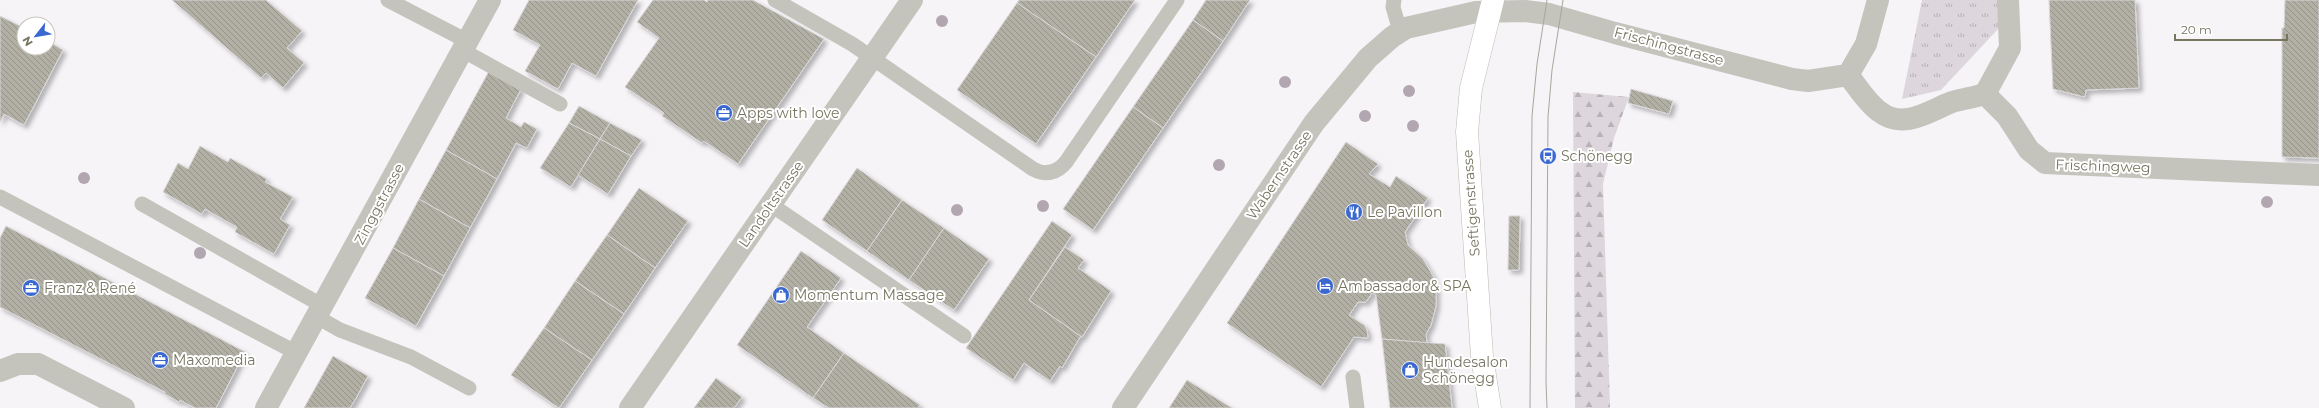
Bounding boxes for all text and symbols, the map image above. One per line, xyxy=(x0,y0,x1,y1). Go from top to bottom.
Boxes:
north arrow xyxy=(16,16,56,56)
scale bar xyxy=(2175,16,2287,42)
text: 20 m xyxy=(2181,22,2212,37)
street label: Frischingstrasse xyxy=(1612,23,1726,69)
text: N xyxy=(19,34,36,49)
office icon: Apps with love xyxy=(714,103,734,123)
place label: Apps with love xyxy=(737,104,839,122)
street label: Wabernstrasse xyxy=(1242,127,1316,223)
bus stop icon: Schönegg xyxy=(1538,146,1558,166)
place label: Schönegg xyxy=(1561,147,1633,165)
street label: Seftigenstrasse xyxy=(1458,149,1484,257)
street label: Frischingweg xyxy=(2055,155,2151,177)
street label: Landoltstrasse xyxy=(735,157,807,251)
street label: Zinggstrasse xyxy=(350,160,408,248)
restaurant icon: Le Pavillon xyxy=(1344,202,1364,222)
place label: Le Pavillon xyxy=(1367,203,1442,221)
hotel icon: Ambassador & SPA xyxy=(1315,276,1335,296)
place label: Ambassador & SPA xyxy=(1338,277,1472,295)
office icon: Franz & René xyxy=(21,278,41,298)
place label: Franz & René xyxy=(44,279,136,297)
shop icon: Momentum Massage xyxy=(771,285,791,305)
place label: Momentum Massage xyxy=(794,286,944,304)
office icon: Maxomedia xyxy=(150,350,170,370)
place label: Maxomedia xyxy=(173,351,255,369)
place label: Hundesalon Schönegg xyxy=(1423,353,1508,387)
shop icon: Hundesalon Schönegg xyxy=(1400,360,1420,380)

